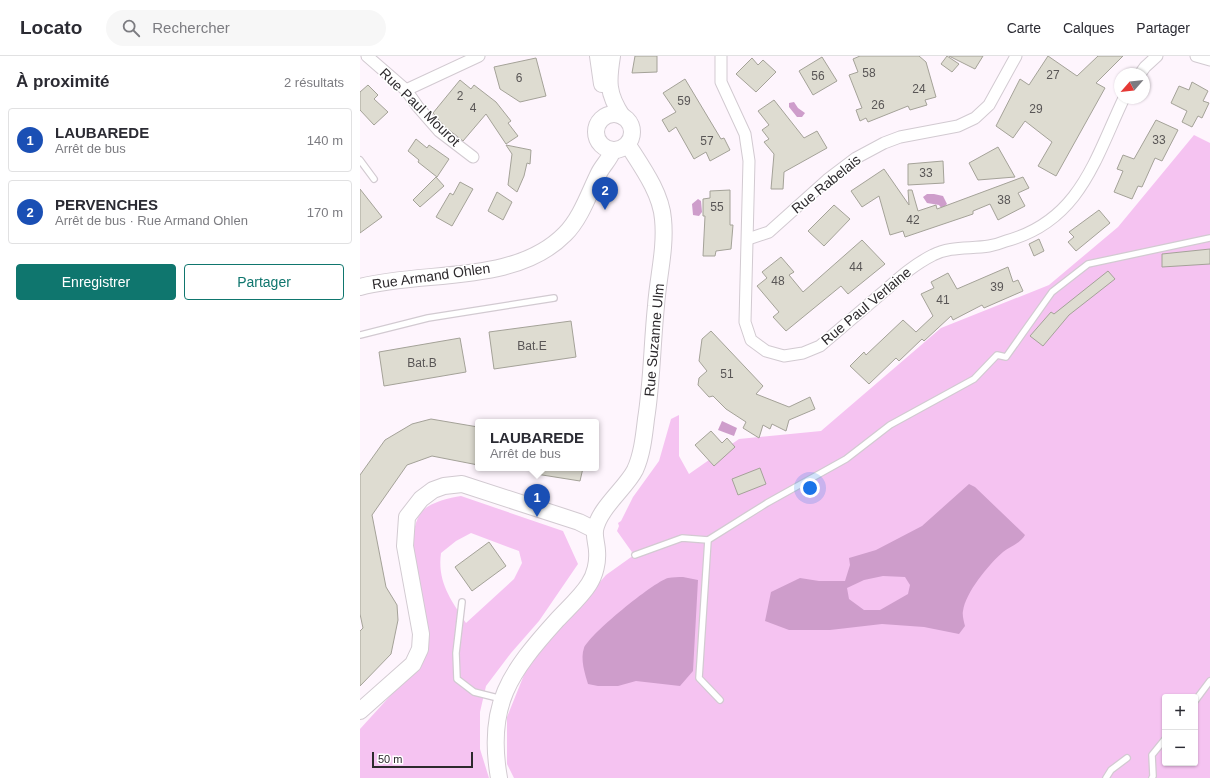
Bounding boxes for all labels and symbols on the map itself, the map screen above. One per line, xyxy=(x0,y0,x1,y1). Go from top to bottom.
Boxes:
street label: Rue Paul Mourot xyxy=(377,65,463,149)
house number: 58 xyxy=(862,66,876,80)
house number: 27 xyxy=(1046,68,1060,82)
north arrow xyxy=(1114,68,1150,104)
house number: 56 xyxy=(811,69,825,83)
house number: 6 xyxy=(516,71,523,85)
house number: 24 xyxy=(912,82,926,96)
house number: 2 xyxy=(457,89,464,103)
house number: 59 xyxy=(677,94,691,108)
house number: 26 xyxy=(871,98,885,112)
house number: 4 xyxy=(470,101,477,115)
house number: 29 xyxy=(1029,102,1043,116)
house number: 33 xyxy=(1152,133,1166,147)
house number: 57 xyxy=(700,134,714,148)
street label: Rue Rabelais xyxy=(788,151,864,217)
house number: 33 xyxy=(919,166,933,180)
pin: 2 xyxy=(592,177,618,210)
house number: 38 xyxy=(997,193,1011,207)
house number: 55 xyxy=(710,200,724,214)
house number: 42 xyxy=(906,213,920,227)
street label: Rue Armand Ohlen xyxy=(371,260,491,292)
house number: 44 xyxy=(849,260,863,274)
street label: Rue Paul Verlaine xyxy=(818,264,914,348)
house number: 48 xyxy=(771,274,785,288)
house number: 39 xyxy=(990,280,1004,294)
street label: Rue Suzanne Ulm xyxy=(641,283,667,397)
house number: 41 xyxy=(936,293,950,307)
house number: Bat.E xyxy=(517,339,547,353)
house number: Bat.B xyxy=(407,356,437,370)
house number: 51 xyxy=(720,367,734,381)
your location xyxy=(800,478,820,498)
pin: 1 xyxy=(524,484,550,517)
scale bar xyxy=(372,750,473,769)

